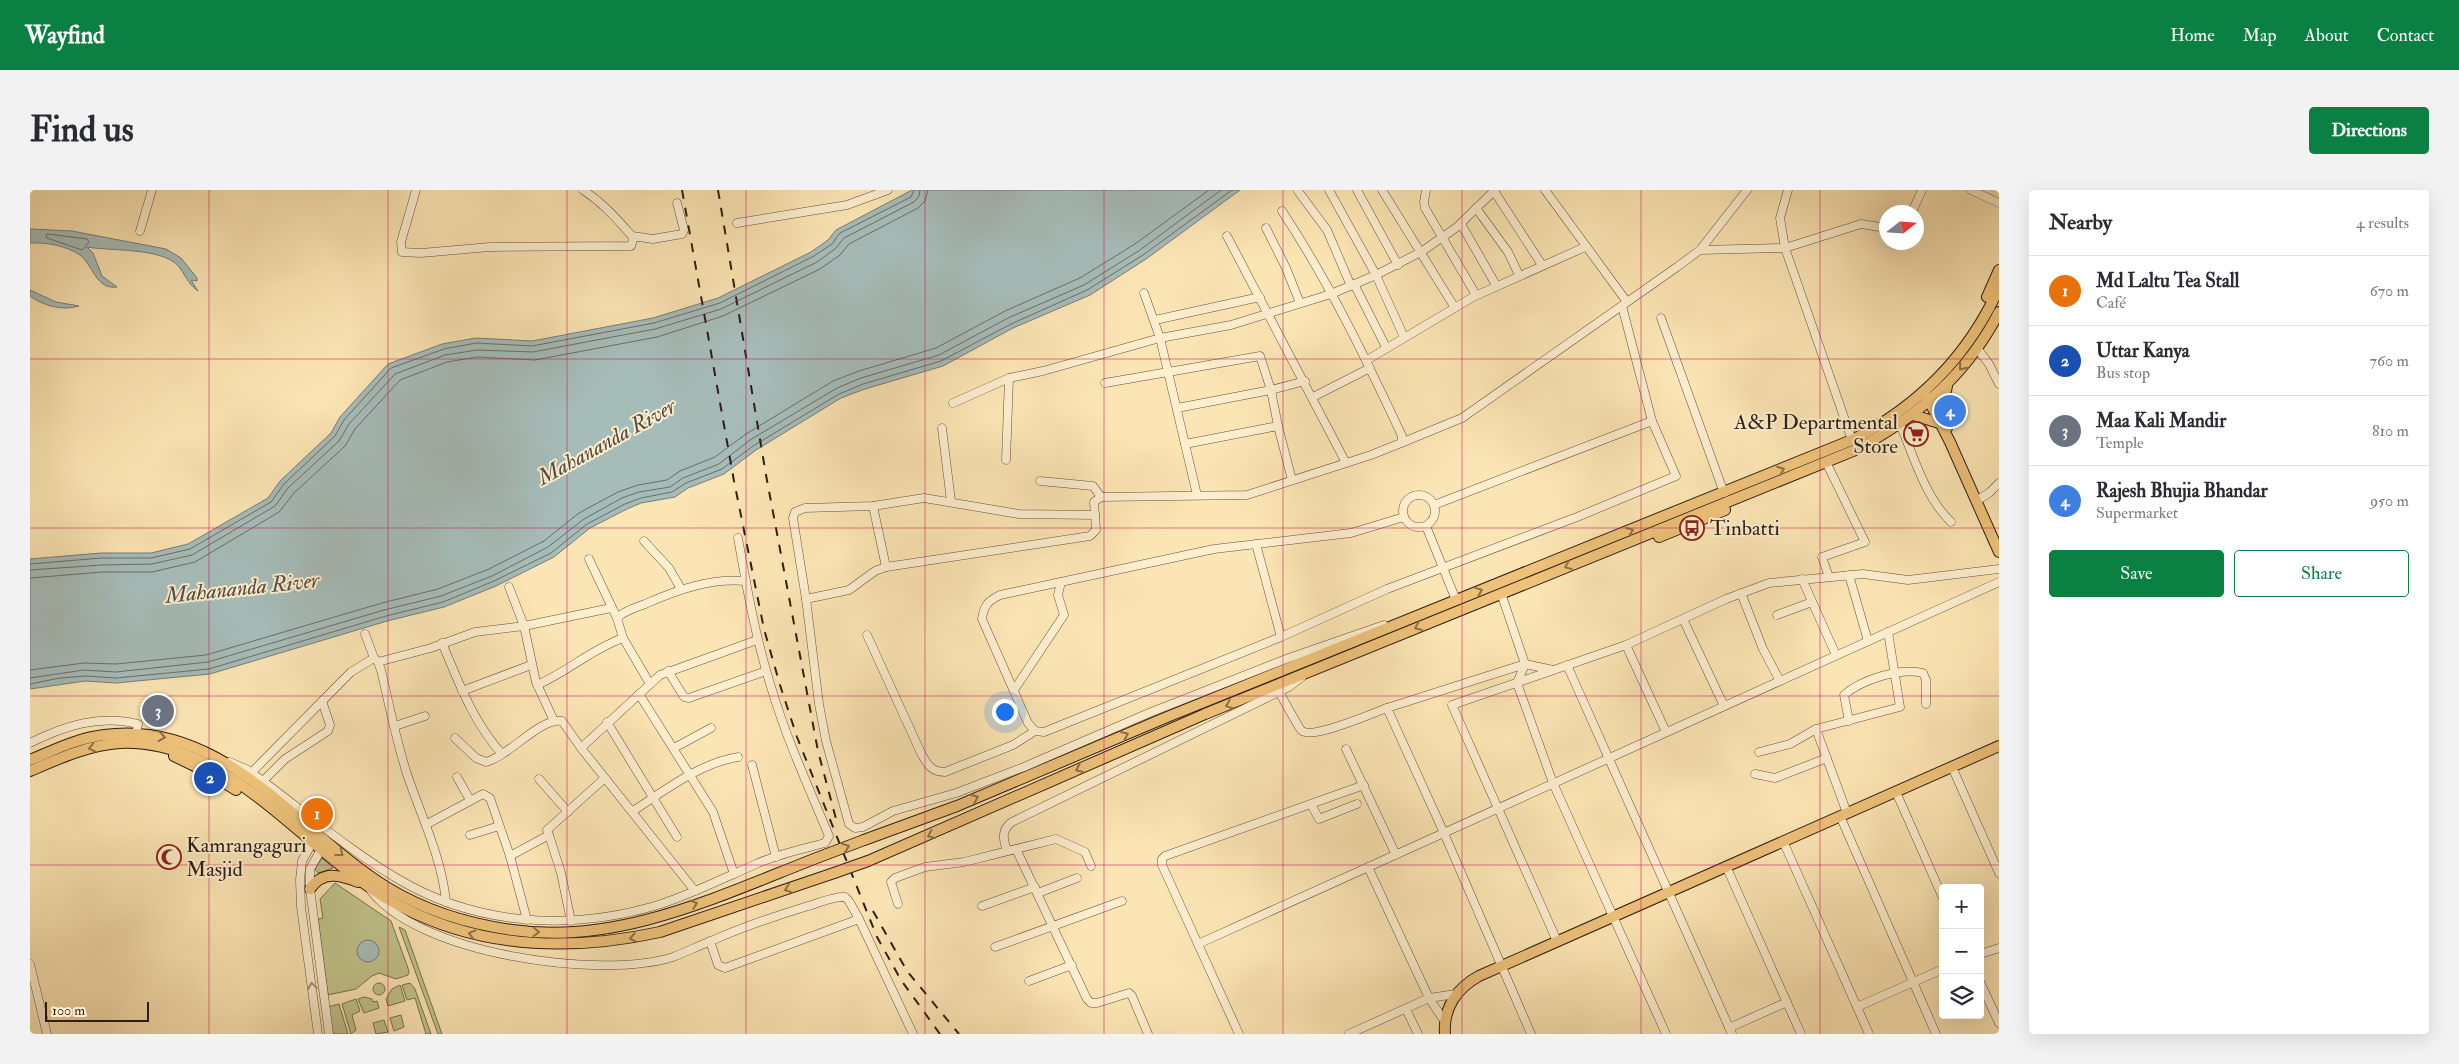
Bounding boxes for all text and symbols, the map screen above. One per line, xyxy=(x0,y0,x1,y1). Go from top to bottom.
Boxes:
text: Wayfind xyxy=(25,20,105,51)
text: Home xyxy=(2170,24,2215,47)
text: Map xyxy=(2243,24,2277,47)
text: About xyxy=(2305,24,2349,47)
text: Contact xyxy=(2377,24,2434,47)
button: Directions xyxy=(2309,107,2429,154)
text: Find us xyxy=(30,108,134,152)
north arrow xyxy=(1879,205,1924,250)
text: Nearby xyxy=(2049,209,2112,236)
text: 4 results xyxy=(2356,213,2409,233)
text: Md Laltu Tea Stall xyxy=(2096,269,2239,293)
text: 1 xyxy=(2062,281,2068,301)
text: 670 m xyxy=(2370,281,2409,301)
text: Café xyxy=(2096,293,2126,313)
text: Uttar Kanya xyxy=(2096,339,2190,363)
text: 2 xyxy=(2061,351,2069,371)
text: 760 m xyxy=(2370,351,2409,371)
one-way arrow xyxy=(1959,361,1968,370)
text: Bus stop xyxy=(2096,363,2150,383)
water label: Mahananda River xyxy=(530,391,682,492)
pin: 4 xyxy=(1934,392,1966,430)
place label: A&P Departmental Store xyxy=(1733,409,1899,460)
text: Maa Kali Mandir xyxy=(2096,409,2226,433)
supermarket icon: A&P Departmental Store xyxy=(1903,421,1929,447)
text: 3 xyxy=(2062,421,2068,441)
text: 810 m xyxy=(2372,421,2409,441)
text: Temple xyxy=(2096,433,2144,453)
one-way arrow xyxy=(1776,466,1785,477)
text: Rajesh Bhujia Bhandar xyxy=(2096,479,2268,503)
text: 4 xyxy=(2061,491,2069,511)
text: 950 m xyxy=(2370,491,2409,511)
text: Supermarket xyxy=(2096,503,2178,523)
bus stop icon: Tinbatti xyxy=(1679,515,1705,541)
place label: Tinbatti xyxy=(1710,515,1780,542)
one-way arrow xyxy=(1625,526,1634,537)
button: Save xyxy=(2049,550,2224,597)
button: Share xyxy=(2234,550,2409,597)
one-way arrow xyxy=(1564,560,1573,570)
water label: Mahananda River xyxy=(162,566,322,610)
one-way arrow xyxy=(1474,587,1483,597)
one-way arrow xyxy=(1414,621,1423,632)
pin: 3 xyxy=(142,692,174,730)
your location xyxy=(992,699,1018,725)
one-way arrow xyxy=(1225,699,1233,709)
one-way arrow xyxy=(1120,730,1129,741)
one-way arrow xyxy=(158,732,166,742)
one-way arrow xyxy=(88,742,97,753)
pin: 2 xyxy=(194,759,226,797)
one-way arrow xyxy=(1075,763,1084,773)
one-way arrow xyxy=(970,794,979,804)
pin: 1 xyxy=(301,795,333,833)
one-way arrow xyxy=(927,828,936,839)
place label: Kamrangaguri Masjid xyxy=(186,832,307,883)
one-way arrow xyxy=(841,843,849,853)
mosque icon: Kamrangaguri Masjid xyxy=(156,844,182,870)
one-way arrow xyxy=(334,847,343,855)
one-way arrow xyxy=(784,883,792,893)
map controls xyxy=(1939,884,1984,1019)
button: + xyxy=(1939,884,1984,929)
one-way arrow xyxy=(690,900,698,910)
one-way arrow xyxy=(532,927,540,938)
one-way arrow xyxy=(468,929,476,939)
button: − xyxy=(1939,929,1984,974)
one-way arrow xyxy=(628,932,637,942)
button: layers xyxy=(1939,974,1984,1019)
one-way arrow xyxy=(307,981,318,989)
scale bar xyxy=(45,999,149,1022)
text: 100 m xyxy=(52,1002,85,1019)

